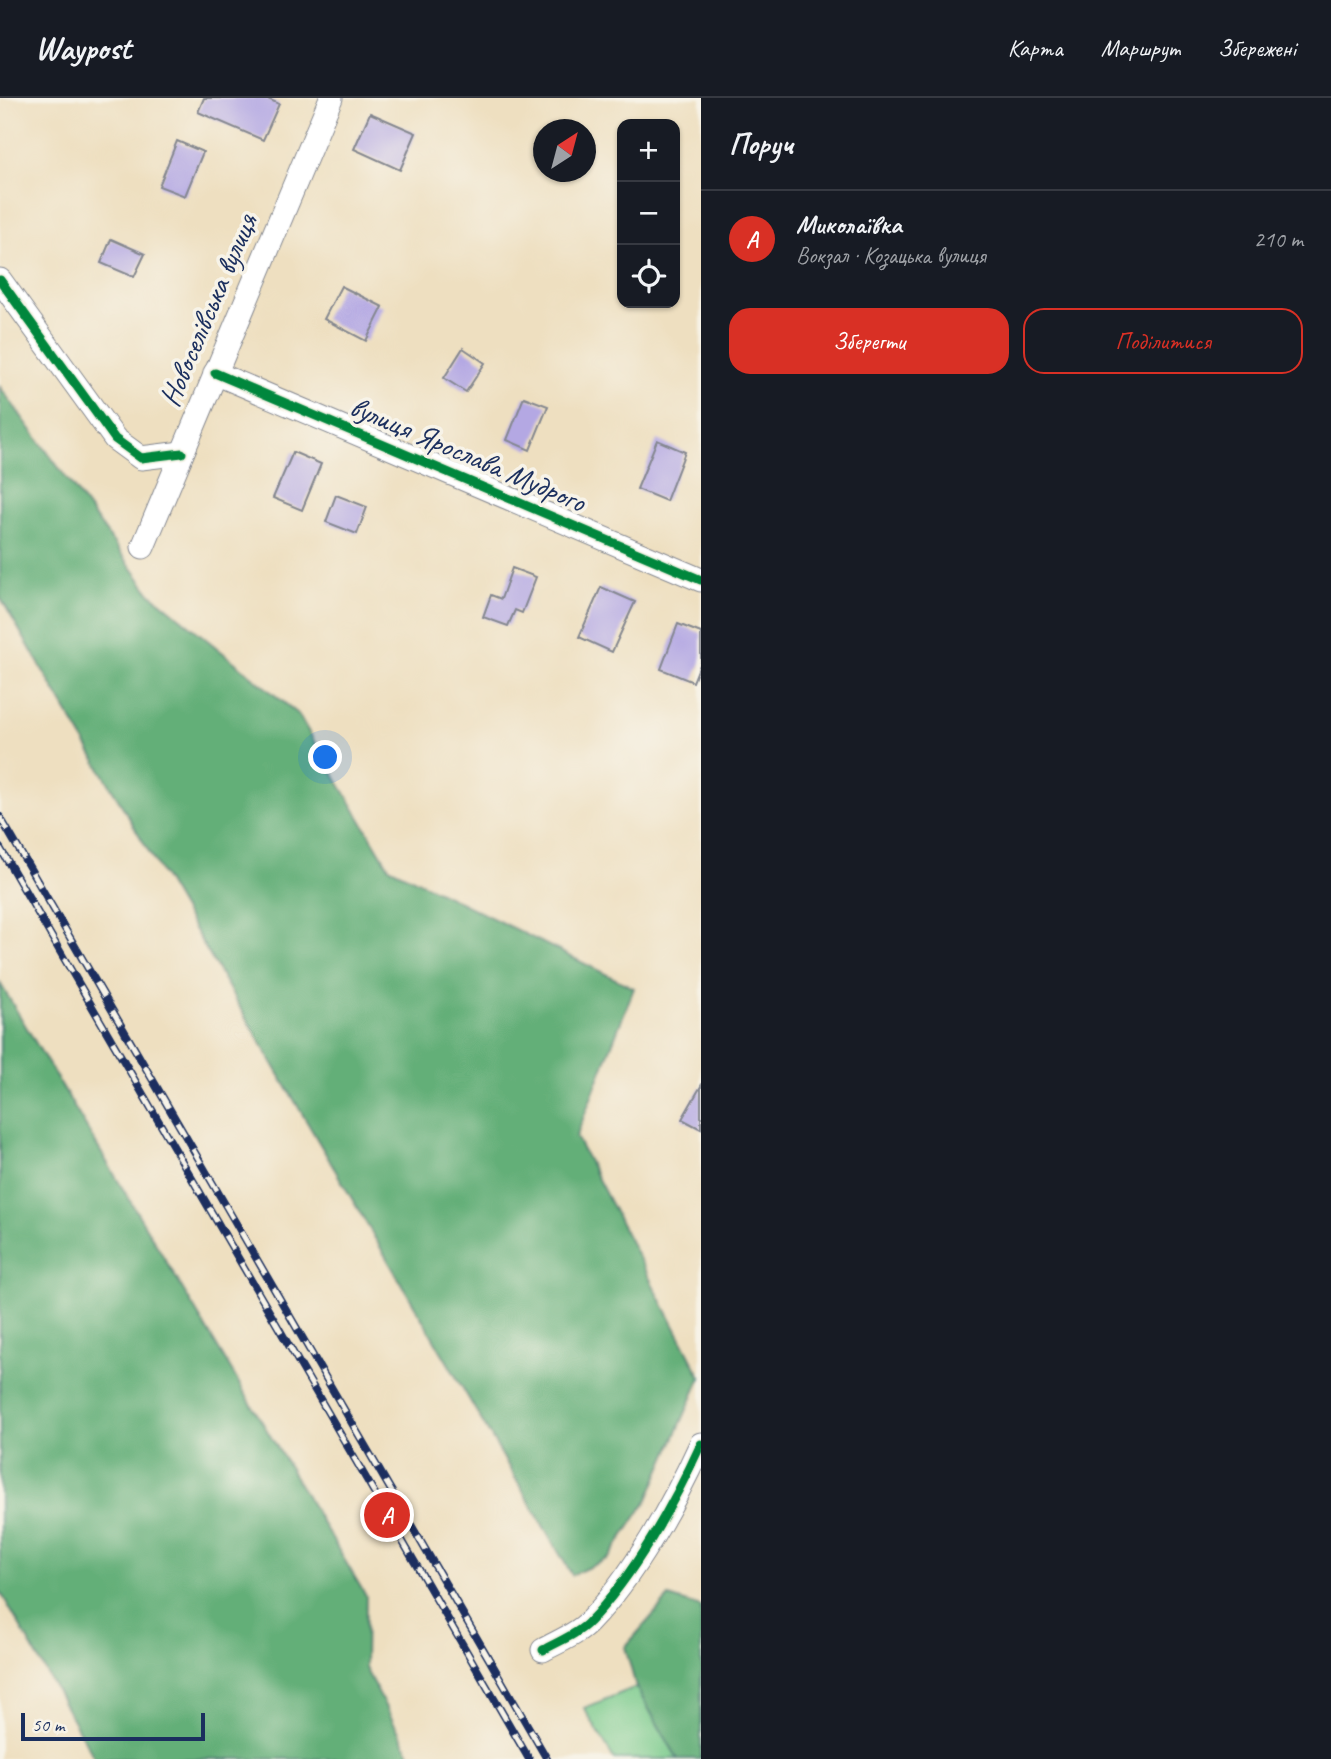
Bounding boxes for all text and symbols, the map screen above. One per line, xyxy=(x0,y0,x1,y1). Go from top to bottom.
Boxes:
text: Waypost xyxy=(35,27,131,69)
text: Карта xyxy=(1008,33,1063,63)
text: Маршрут xyxy=(1101,33,1180,63)
text: Збережені xyxy=(1218,33,1296,63)
north arrow xyxy=(533,119,596,182)
map controls xyxy=(617,119,680,308)
button: + xyxy=(617,119,680,182)
text: Поруч xyxy=(729,125,793,163)
button: − xyxy=(617,182,680,245)
street label: Новоселівська вулиця xyxy=(150,207,266,412)
text: Миколаївка xyxy=(796,208,902,241)
text: A xyxy=(746,225,758,254)
text: 210 m xyxy=(1254,225,1303,254)
text: Вокзал · Козацька вулиця xyxy=(796,241,986,270)
button: locate xyxy=(617,245,680,308)
button: Зберегти xyxy=(729,308,1009,374)
button: Поділитися xyxy=(1023,308,1303,374)
street label: вулиця Ярослава Мудрого xyxy=(345,387,593,521)
your location xyxy=(308,740,342,774)
pin: A xyxy=(364,1489,410,1541)
scale bar xyxy=(21,1710,205,1742)
text: 50 m xyxy=(32,1713,64,1737)

